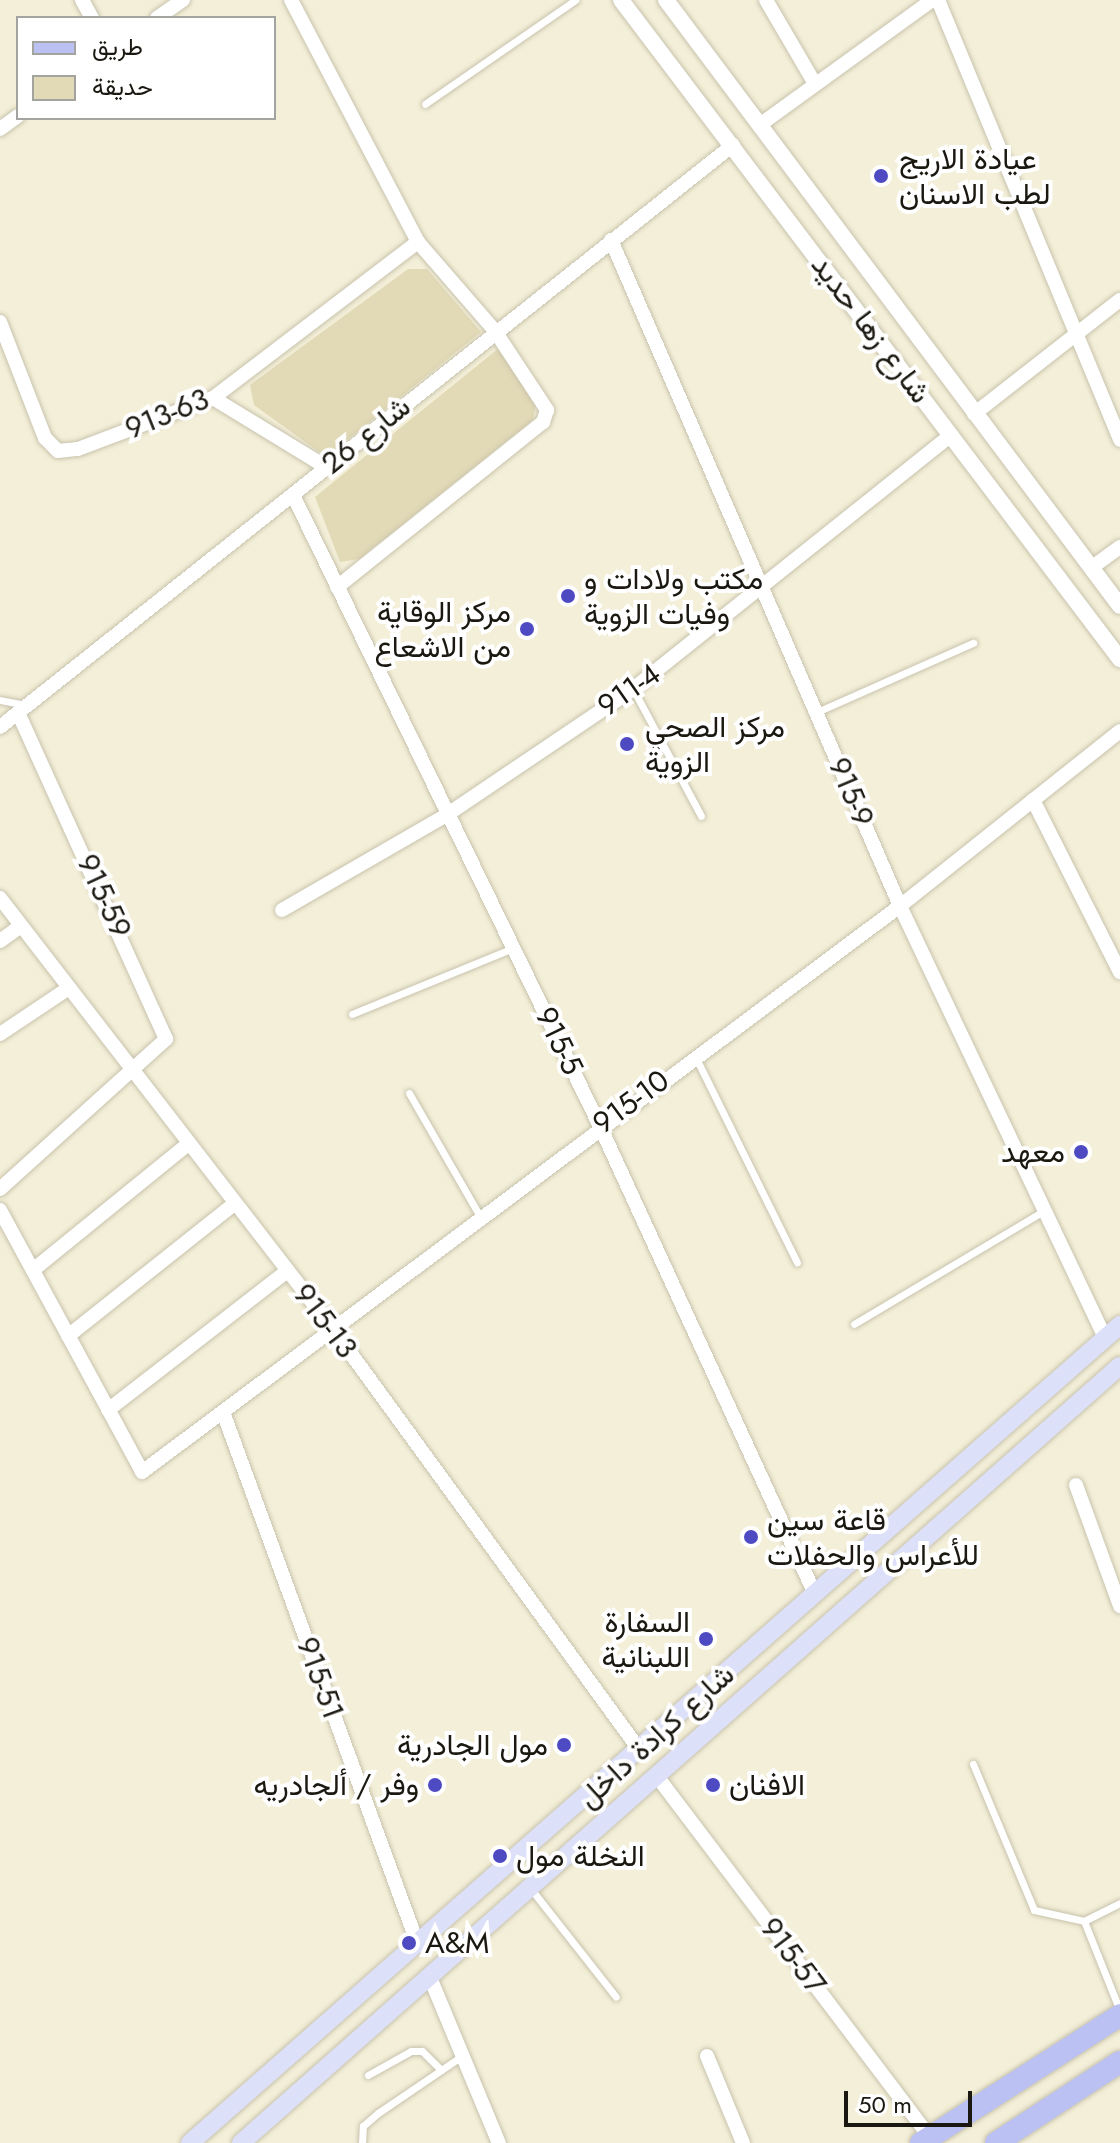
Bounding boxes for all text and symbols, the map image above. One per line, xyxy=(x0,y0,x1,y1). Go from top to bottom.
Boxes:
legend xyxy=(16,16,276,120)
text: طريق xyxy=(92,29,143,64)
text: حديقة xyxy=(92,69,153,104)
place label: عيادة الاريج لطب الاسنان xyxy=(899,141,1051,212)
marker: عيادة الاريج لطب الاسنان xyxy=(870,165,892,187)
street label: شارع زها حديد xyxy=(804,248,938,410)
street label: 913-63 xyxy=(120,381,214,447)
street label: شارع 26 xyxy=(314,388,418,482)
place label: مكتب ولادات و وفيات الزوية xyxy=(584,561,763,632)
marker: مكتب ولادات و وفيات الزوية xyxy=(559,587,577,605)
place label: مركز الوقاية من الاشعاع xyxy=(374,594,511,664)
marker: مركز الوقاية من الاشعاع xyxy=(518,620,536,638)
street label: 911-4 xyxy=(591,656,667,724)
place label: مركز الصحي الزوية xyxy=(645,709,785,780)
marker: مركز الصحي الزوية xyxy=(616,733,638,755)
street label: 915-9 xyxy=(821,752,881,832)
street label: 915-59 xyxy=(69,848,139,944)
street label: 915-5 xyxy=(527,1001,591,1081)
street label: 915-10 xyxy=(586,1062,676,1142)
place label: معهد xyxy=(1001,1134,1065,1170)
marker: معهد xyxy=(1072,1143,1090,1161)
street label: 915-13 xyxy=(285,1277,365,1365)
place label: قاعة سين للأعراس والحفلات xyxy=(767,1502,979,1572)
marker: قاعة سين للأعراس والحفلات xyxy=(742,1528,760,1546)
place label: السفارة اللبنانية xyxy=(602,1604,690,1674)
marker: السفارة اللبنانية xyxy=(697,1630,715,1648)
street label: 915-51 xyxy=(289,1632,351,1724)
street label: شارع كرادة داخل xyxy=(570,1656,742,1816)
place label: مول الجادرية xyxy=(397,1727,548,1763)
marker: مول الجادرية xyxy=(555,1736,573,1754)
place label: وفر / ألجادريه xyxy=(253,1767,419,1803)
place label: الافنان xyxy=(729,1767,805,1803)
marker: وفر / ألجادريه xyxy=(426,1776,444,1794)
marker: الافنان xyxy=(704,1776,722,1794)
place label: النخلة مول xyxy=(516,1838,645,1874)
marker: النخلة مول xyxy=(491,1847,509,1865)
street label: 915-57 xyxy=(753,1911,833,2001)
place label: A&M xyxy=(425,1925,489,1961)
marker: A&M xyxy=(400,1934,418,1952)
scale bar xyxy=(848,2075,976,2125)
text: 50 m xyxy=(858,2087,912,2122)

